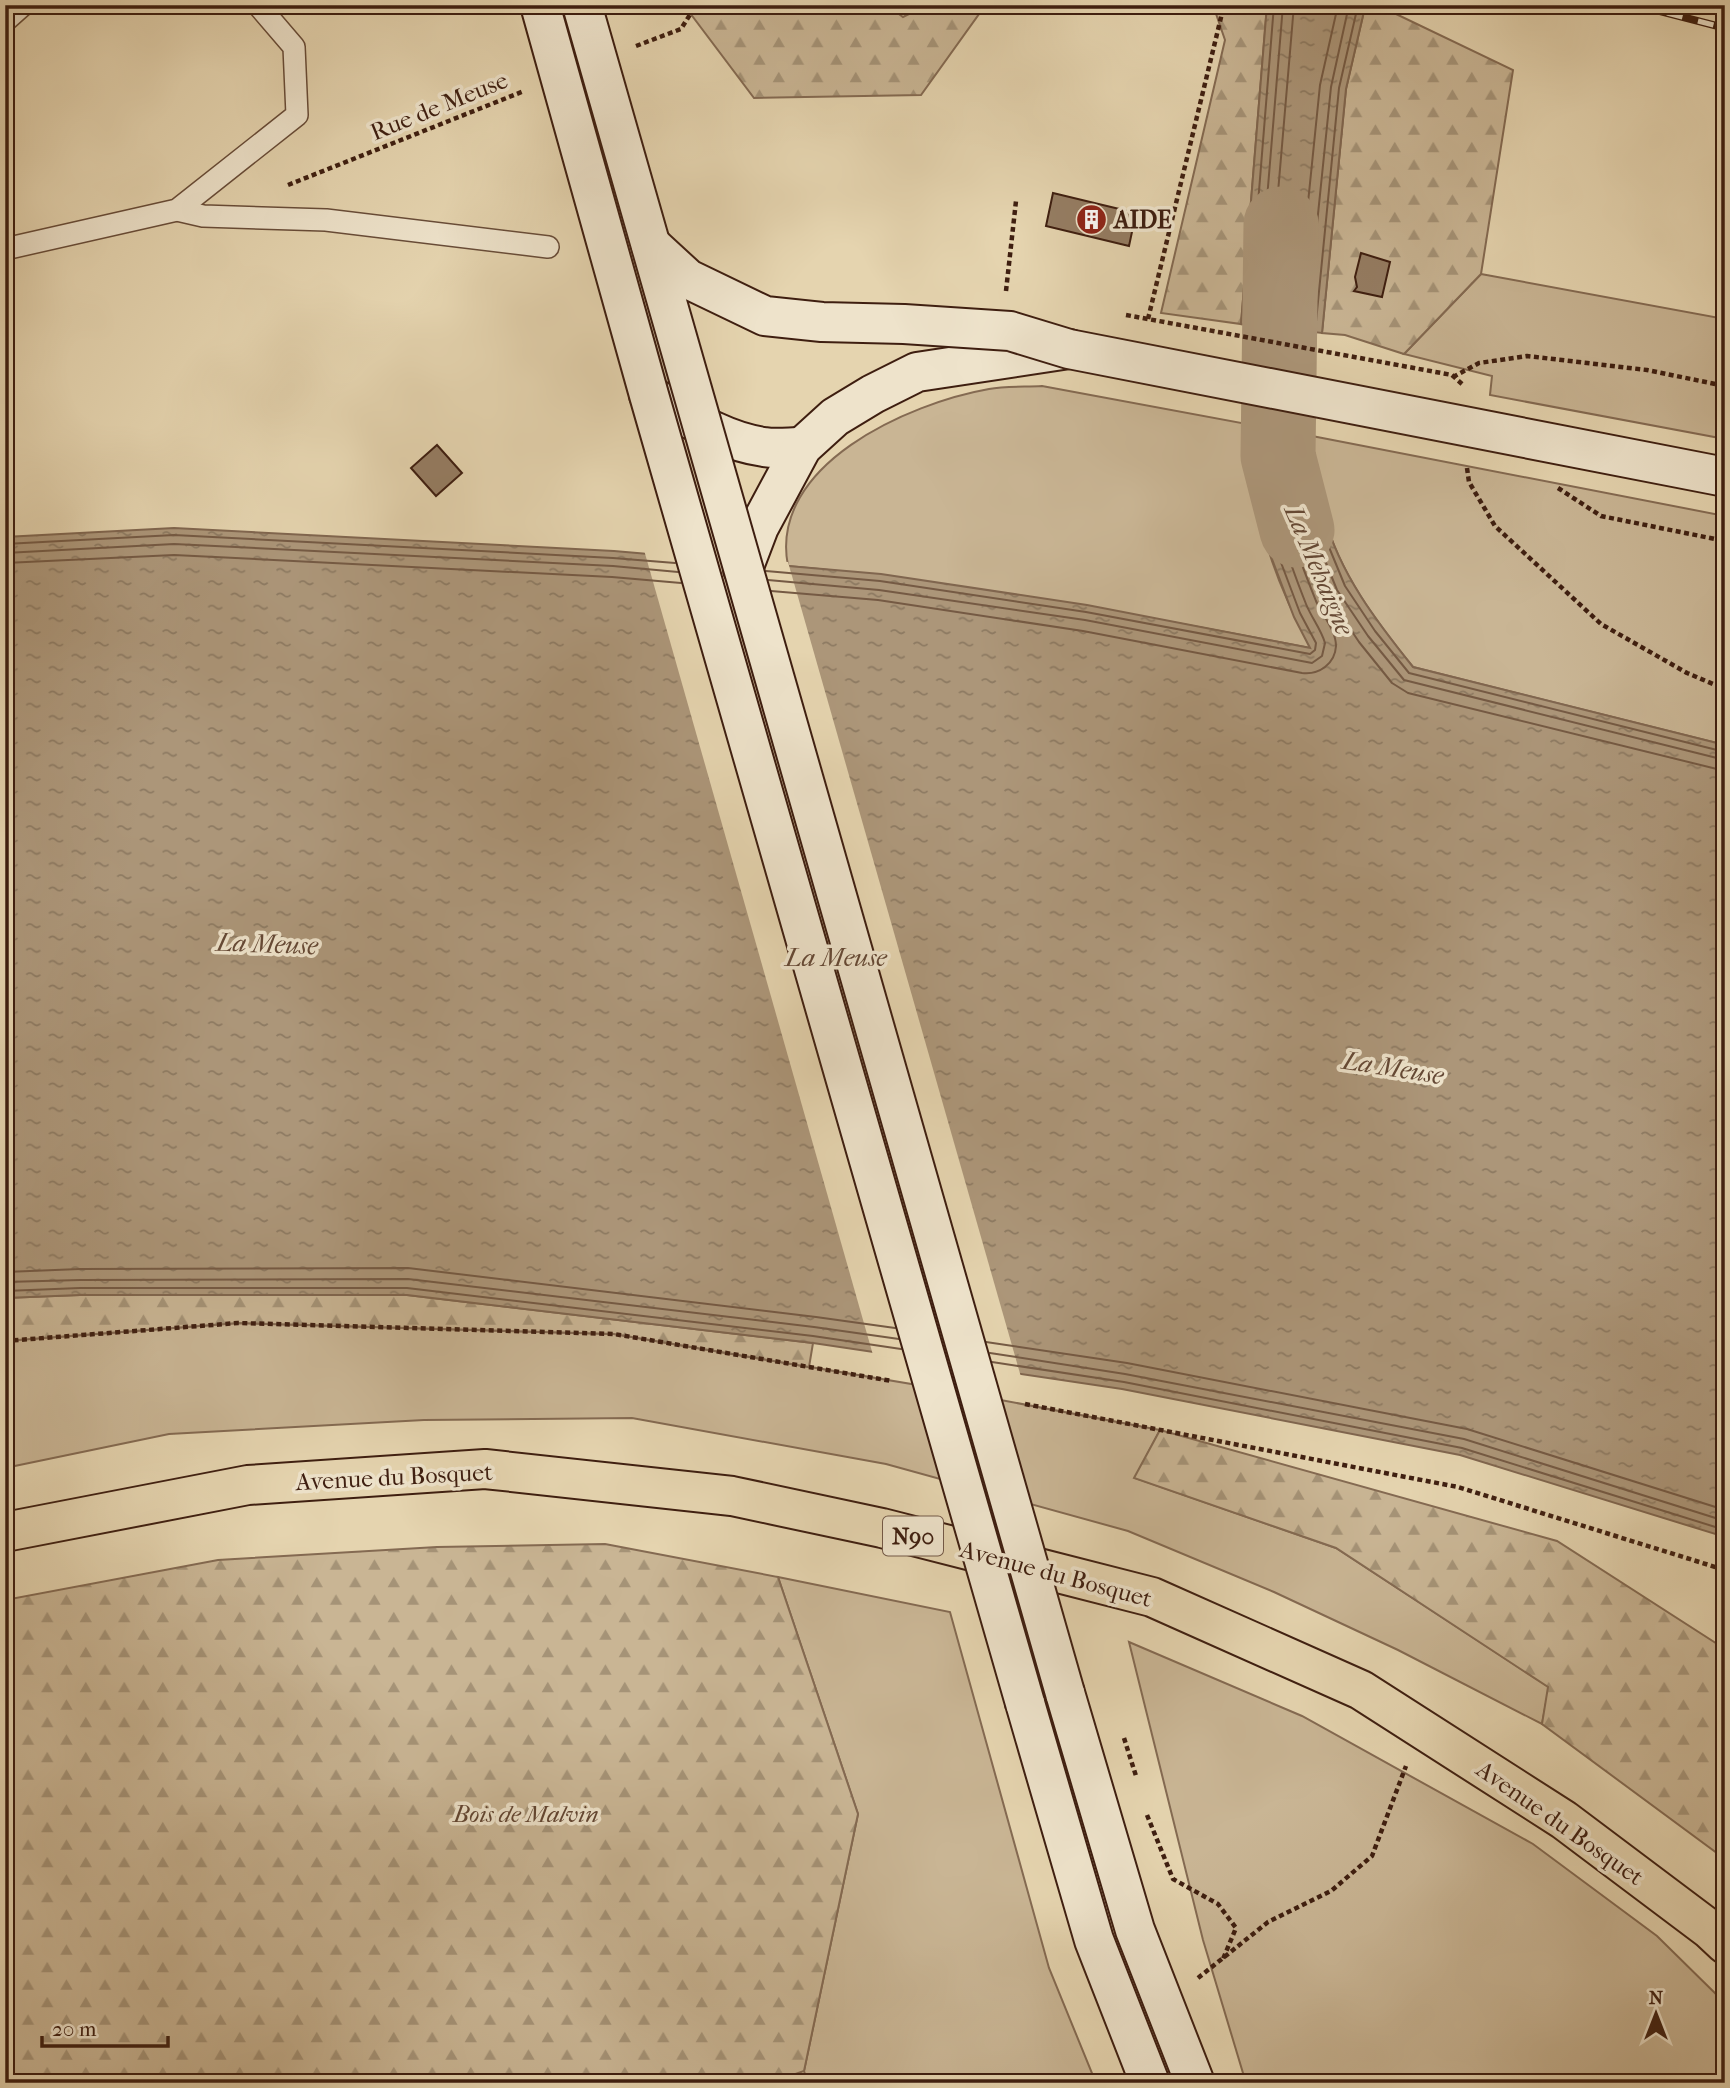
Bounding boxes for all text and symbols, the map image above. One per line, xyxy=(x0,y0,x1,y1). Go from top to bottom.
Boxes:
street label: Rue de Meuse xyxy=(366,66,512,146)
building icon: AIDE xyxy=(1074,203,1108,237)
place label: AIDE xyxy=(1112,206,1172,234)
water label: La Mehaigne xyxy=(1277,498,1361,641)
water label: La Meuse xyxy=(214,927,320,961)
water label: La Meuse xyxy=(783,942,888,973)
water label: La Meuse xyxy=(1338,1044,1447,1091)
street label: Avenue du Bosquet xyxy=(294,1458,494,1496)
road number: N90 xyxy=(883,1516,943,1555)
street label: Avenue du Bosquet xyxy=(956,1535,1155,1613)
street label: Avenue du Bosquet xyxy=(1470,1754,1649,1891)
park label: Bois de Malvin xyxy=(451,1800,599,1828)
north arrow xyxy=(1622,1980,1692,2050)
text: N xyxy=(1649,1987,1664,2009)
scale bar xyxy=(42,2004,168,2048)
text: 20 m xyxy=(52,2017,97,2041)

